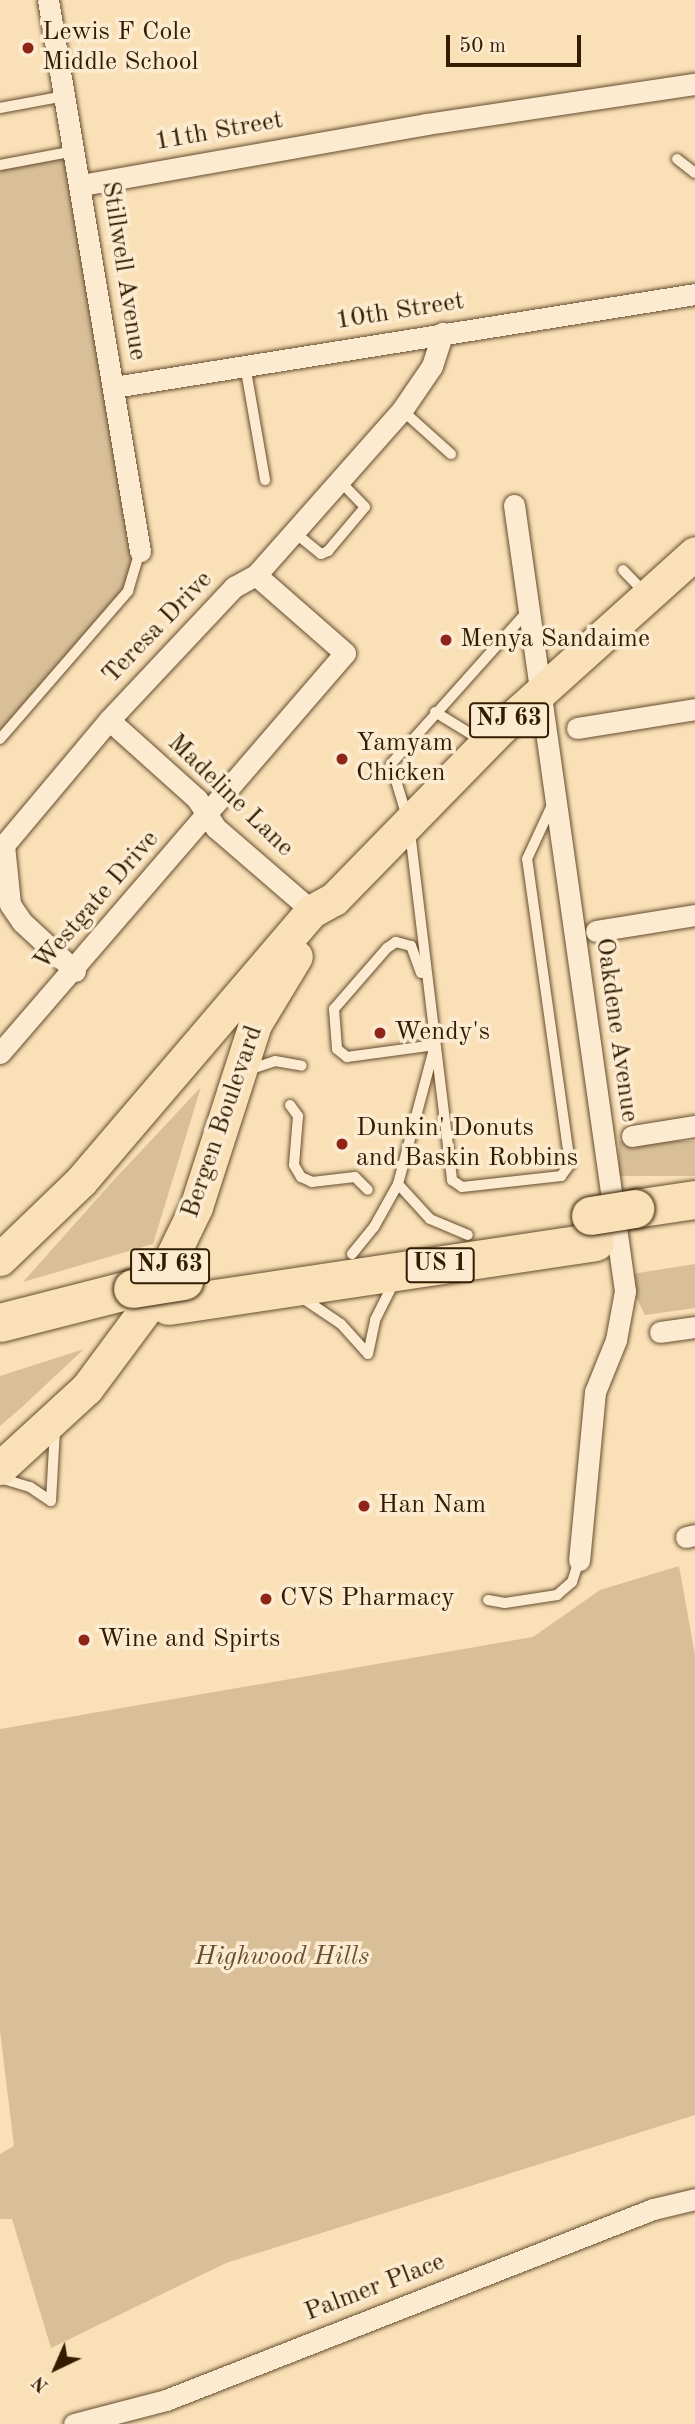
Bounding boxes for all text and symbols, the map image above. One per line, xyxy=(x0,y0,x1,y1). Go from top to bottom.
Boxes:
place label: Lewis F Cole Middle School xyxy=(42,17,199,78)
scale bar xyxy=(450,21,585,65)
text: 50 m xyxy=(459,36,506,57)
marker: Lewis F Cole Middle School xyxy=(20,40,36,56)
street label: 11th Street xyxy=(152,105,286,159)
street label: Stillwell Avenue xyxy=(93,179,153,363)
street label: 10th Street xyxy=(334,286,466,338)
street label: Teresa Drive xyxy=(96,565,220,691)
place label: Menya Sandaime xyxy=(460,624,650,656)
marker: Menya Sandaime xyxy=(438,632,454,648)
road number: NJ 63 xyxy=(469,700,549,740)
street label: Madeline Lane xyxy=(160,728,300,864)
place label: Yamyam Chicken xyxy=(356,728,453,790)
marker: Yamyam Chicken xyxy=(334,751,350,767)
street label: Westgate Drive xyxy=(28,825,166,977)
street label: Oakdene Avenue xyxy=(588,936,644,1124)
place label: Wendy's xyxy=(394,1017,490,1049)
street label: Bergen Boulevard xyxy=(175,1022,271,1222)
marker: Wendy's xyxy=(372,1025,388,1041)
place label: Dunkin' Donuts and Baskin Robbins xyxy=(356,1113,578,1174)
marker: Dunkin' Donuts and Baskin Robbins xyxy=(334,1136,350,1152)
road number: US 1 xyxy=(405,1245,475,1286)
road number: NJ 63 xyxy=(130,1246,210,1286)
place label: Han Nam xyxy=(378,1490,486,1522)
marker: Han Nam xyxy=(356,1498,372,1514)
place label: CVS Pharmacy xyxy=(280,1583,455,1615)
marker: CVS Pharmacy xyxy=(258,1591,274,1607)
place label: Wine and Spirts xyxy=(98,1624,280,1656)
marker: Wine and Spirts xyxy=(76,1632,92,1648)
park label: Highwood Hills xyxy=(195,1942,369,1974)
street label: Palmer Place xyxy=(300,2247,450,2329)
north arrow xyxy=(21,2333,91,2403)
text: N xyxy=(29,2372,53,2395)

